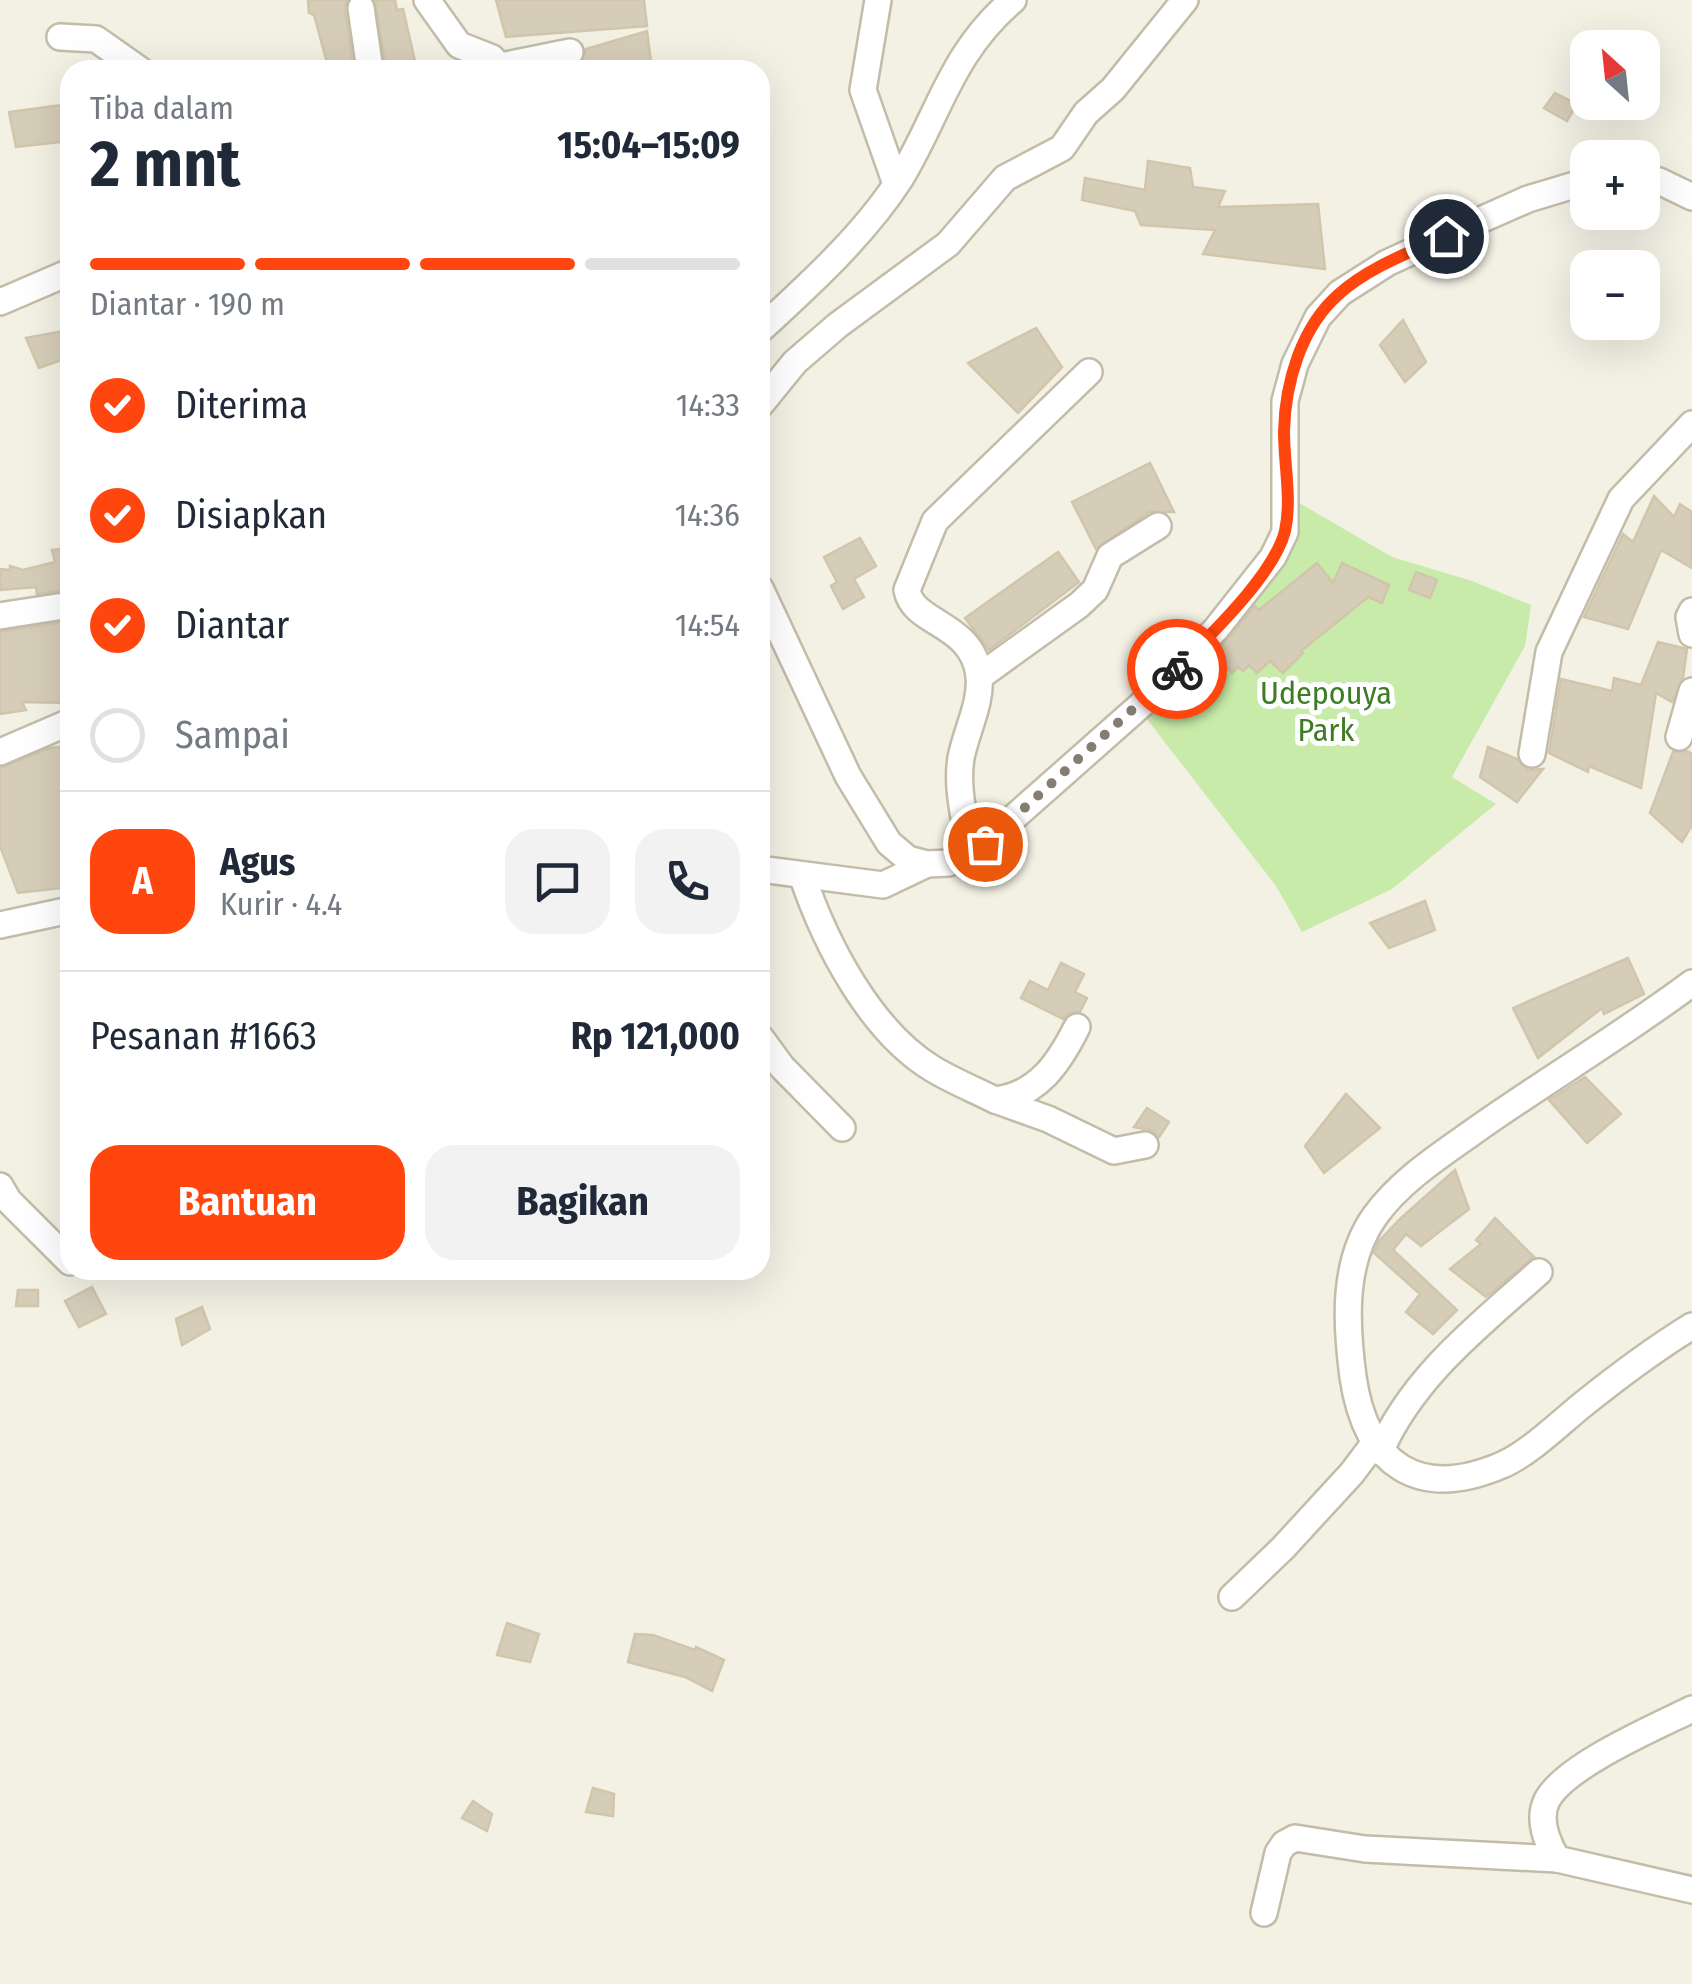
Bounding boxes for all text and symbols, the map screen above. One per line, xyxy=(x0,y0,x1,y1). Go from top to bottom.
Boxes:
north arrow xyxy=(1570,30,1660,120)
map controls xyxy=(1570,30,1660,340)
text: Tiba dalam xyxy=(90,89,234,127)
text: 15:04–15:09 xyxy=(557,122,740,168)
text: 2 mnt xyxy=(90,125,240,203)
button: + xyxy=(1570,140,1660,230)
pin xyxy=(1404,194,1489,279)
icon: home xyxy=(1419,209,1474,264)
button: − xyxy=(1570,250,1660,340)
text: Diantar · 190 m xyxy=(90,285,285,323)
icon: check xyxy=(90,378,145,433)
text: Diterima xyxy=(175,382,308,428)
text: 14:33 xyxy=(676,386,740,424)
icon: check xyxy=(90,488,145,543)
text: Disiapkan xyxy=(175,492,327,538)
text: 14:36 xyxy=(675,496,740,534)
icon: check xyxy=(90,598,145,653)
text: Diantar xyxy=(175,602,289,648)
text: 14:54 xyxy=(675,606,740,644)
courier xyxy=(1127,619,1227,719)
icon: bike xyxy=(1150,642,1205,697)
park label: Udepouya Park xyxy=(1260,674,1392,749)
text: Sampai xyxy=(175,712,290,758)
pin xyxy=(943,802,1028,887)
icon: bag xyxy=(958,817,1013,872)
button: chat xyxy=(505,829,610,934)
button: phone xyxy=(635,829,740,934)
text: Agus xyxy=(220,839,296,885)
text: A xyxy=(132,858,153,904)
text: Kurir · 4.4 xyxy=(220,885,342,923)
text: Pesanan #1663 xyxy=(90,1013,317,1059)
text: Rp 121,000 xyxy=(571,1013,740,1059)
button: Bantuan xyxy=(90,1145,405,1260)
button: Bagikan xyxy=(425,1145,740,1260)

